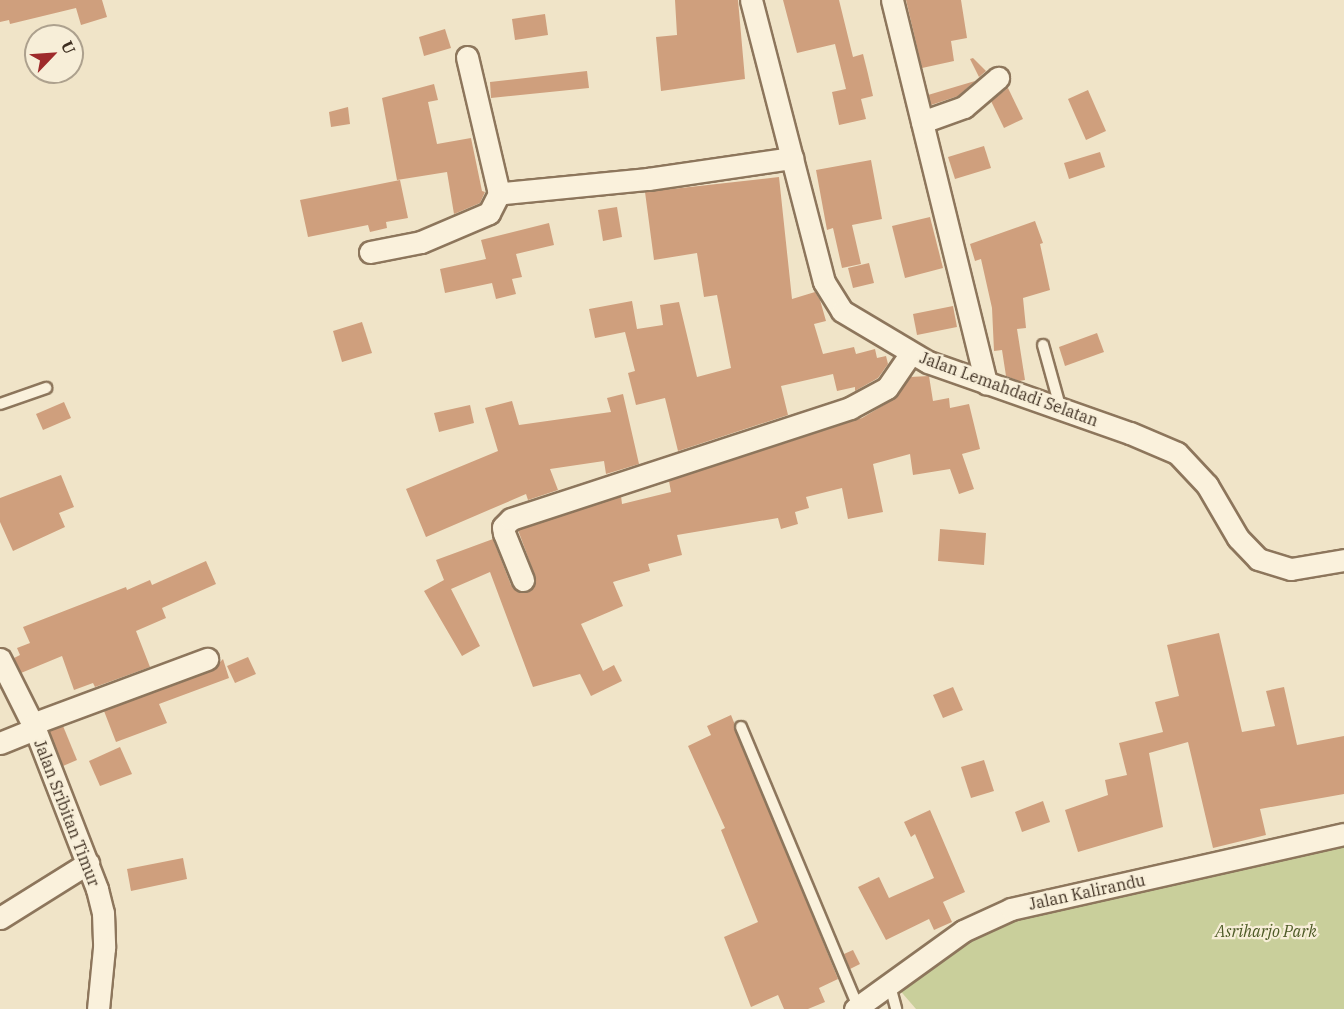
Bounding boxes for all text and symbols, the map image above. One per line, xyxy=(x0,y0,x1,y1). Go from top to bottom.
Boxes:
north arrow xyxy=(24,24,84,84)
text: U xyxy=(57,37,80,57)
street label: Jalan Lemahdadi Selatan xyxy=(917,348,1101,430)
street label: Jalan Sribitan Timur xyxy=(30,737,104,889)
street label: Jalan Kalirandu xyxy=(1027,870,1147,914)
park label: Asriharjo Park xyxy=(1215,921,1317,941)

